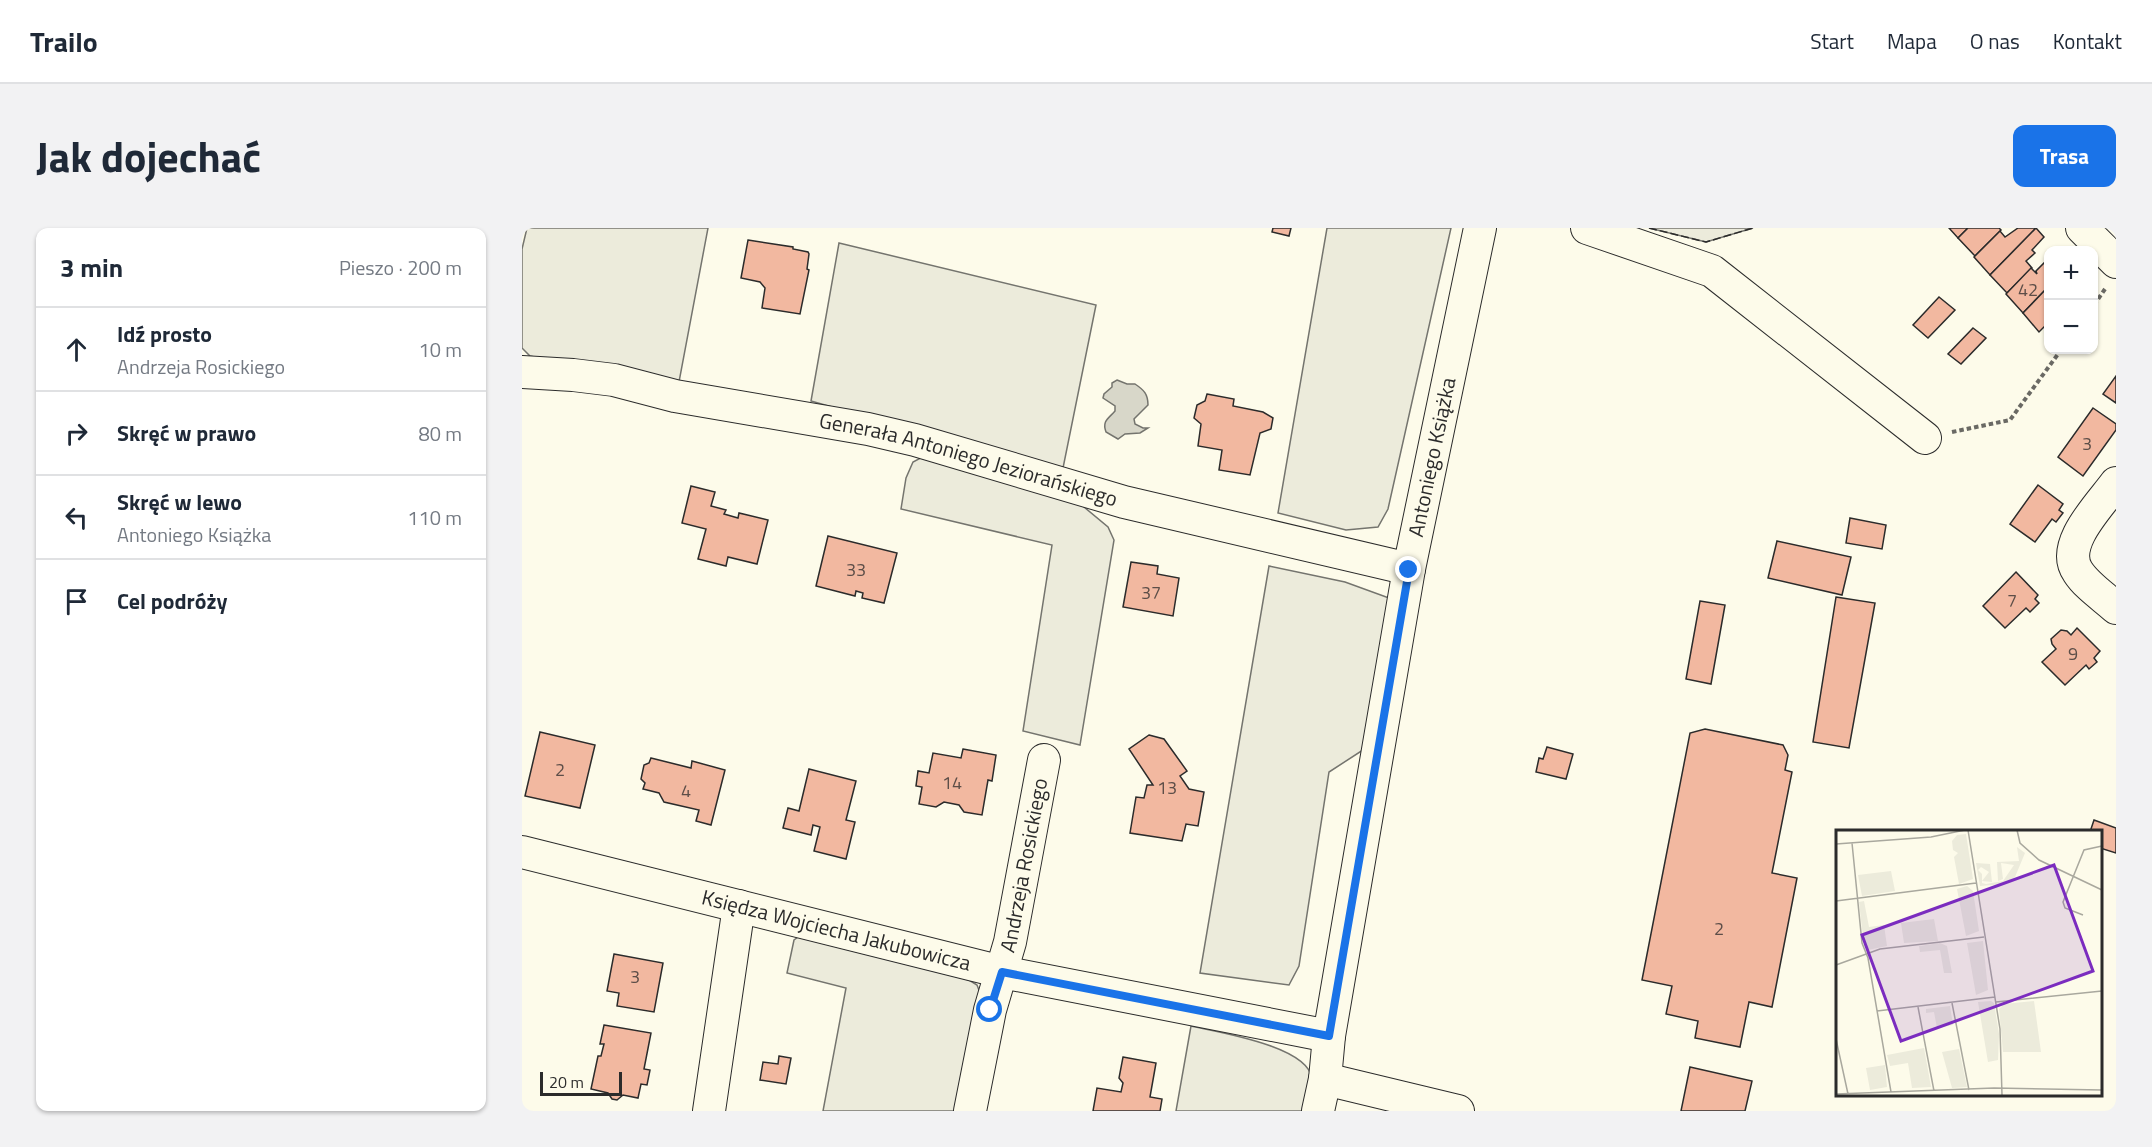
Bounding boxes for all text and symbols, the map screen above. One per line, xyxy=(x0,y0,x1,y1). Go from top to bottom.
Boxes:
text: Trailo xyxy=(30,20,98,63)
text: Start xyxy=(1810,25,1854,57)
text: Mapa xyxy=(1887,25,1937,57)
text: O nas xyxy=(1970,25,2020,57)
text: Kontakt xyxy=(2053,25,2122,57)
text: Jak dojechać xyxy=(36,124,261,188)
button: Trasa xyxy=(2013,125,2116,187)
map controls xyxy=(2044,246,2098,354)
button: + xyxy=(2044,246,2098,300)
text: 3 min xyxy=(60,248,123,287)
text: Pieszo · 200 m xyxy=(339,252,462,283)
house number: 42 xyxy=(2018,276,2038,303)
button: − xyxy=(2044,300,2098,354)
text: Idź prosto xyxy=(117,317,212,351)
icon: ahead xyxy=(60,333,93,366)
text: 10 m xyxy=(418,334,462,365)
text: Andrzeja Rosickiego xyxy=(117,351,285,382)
street label: Antoniego Książka xyxy=(1399,374,1464,540)
street label: Generała Antoniego Jeziorańskiego xyxy=(817,404,1122,514)
text: Skręć w prawo xyxy=(117,416,256,450)
icon: right xyxy=(60,417,93,450)
text: 80 m xyxy=(418,418,462,449)
house number: 3 xyxy=(2082,430,2092,457)
text: Skręć w lewo xyxy=(117,485,242,519)
icon: left xyxy=(60,501,93,534)
text: 110 m xyxy=(407,502,462,533)
text: Antoniego Książka xyxy=(117,519,271,550)
house number: 33 xyxy=(846,556,866,583)
route end xyxy=(1395,556,1421,582)
house number: 37 xyxy=(1141,579,1161,606)
text: Cel podróży xyxy=(117,584,227,618)
icon: arrive xyxy=(60,585,93,618)
house number: 7 xyxy=(2007,587,2017,614)
house number: 9 xyxy=(2068,640,2078,667)
house number: 2 xyxy=(555,756,565,783)
house number: 14 xyxy=(942,769,962,796)
house number: 13 xyxy=(1157,774,1177,801)
street label: Andrzeja Rosickiego xyxy=(991,775,1055,956)
house number: 4 xyxy=(681,777,691,804)
inset map xyxy=(1836,830,2101,1096)
street label: Księdza Wojciecha Jakubowicza xyxy=(699,881,975,979)
house number: 2 xyxy=(1714,915,1724,942)
house number: 3 xyxy=(630,963,640,990)
route start xyxy=(976,996,1002,1022)
scale bar xyxy=(540,1069,622,1096)
text: 20 m xyxy=(549,1070,584,1094)

